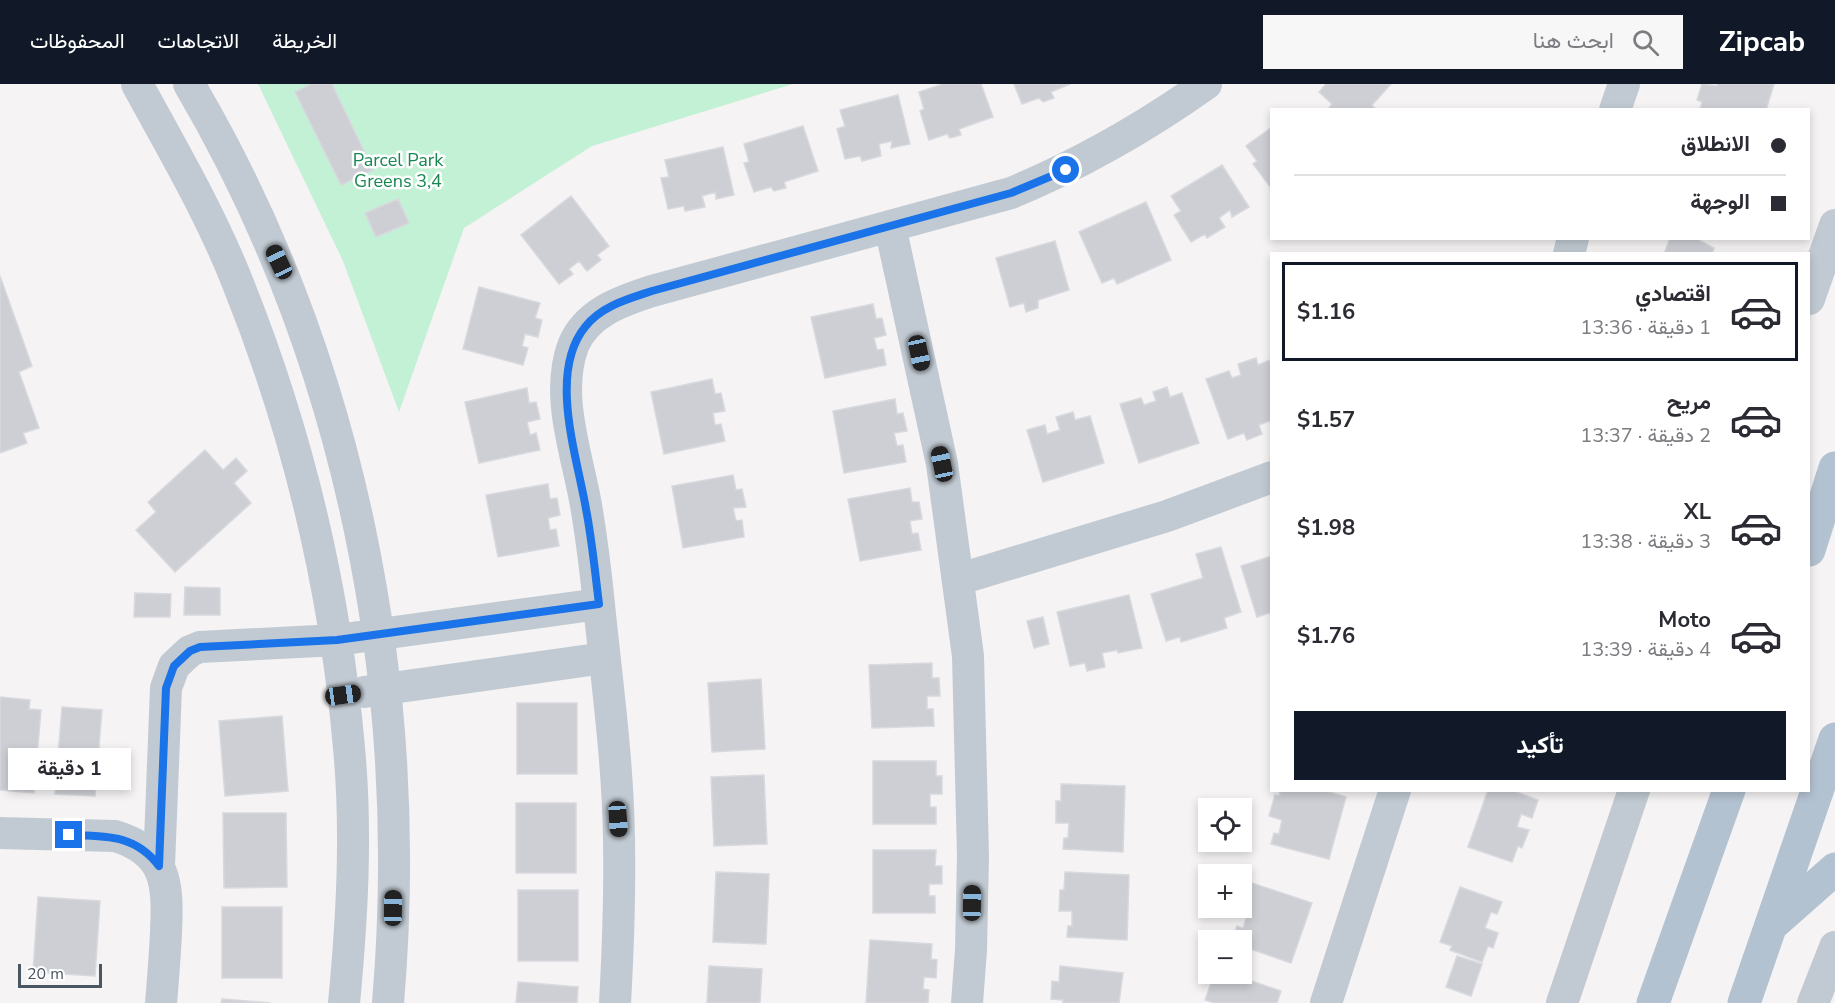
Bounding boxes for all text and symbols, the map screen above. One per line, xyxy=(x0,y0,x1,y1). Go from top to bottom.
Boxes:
search box xyxy=(1263,15,1683,69)
text: Zipcab xyxy=(1719,23,1805,61)
text: ابحث هنا xyxy=(1533,26,1614,56)
icon: search xyxy=(1629,26,1662,59)
text: المحفوظات xyxy=(30,27,125,55)
text: الاتجاهات xyxy=(158,27,239,55)
text: الخريطة xyxy=(272,27,337,55)
text: الانطلاق xyxy=(1681,129,1750,159)
park label: Parcel Park Greens 3,4 xyxy=(353,148,444,193)
route start xyxy=(1052,156,1079,183)
text: الوجهة xyxy=(1690,187,1750,217)
car xyxy=(263,242,295,282)
text: اقتصادي xyxy=(1635,279,1711,309)
icon: car xyxy=(1729,285,1783,339)
text: $1.16 xyxy=(1297,297,1355,327)
text: 1 دقيقة · 13:36 xyxy=(1580,314,1711,341)
car xyxy=(906,334,932,372)
text: مريح xyxy=(1667,387,1711,417)
icon: car xyxy=(1729,393,1783,447)
text: $1.57 xyxy=(1297,405,1355,435)
text: 2 دقيقة · 13:37 xyxy=(1580,422,1711,449)
car xyxy=(929,445,955,483)
text: XL xyxy=(1684,497,1711,527)
icon: car xyxy=(1729,501,1783,555)
text: $1.98 xyxy=(1297,513,1355,543)
text: 3 دقيقة · 13:38 xyxy=(1580,528,1711,555)
text: Moto xyxy=(1658,605,1711,635)
icon: car xyxy=(1729,609,1783,663)
text: $1.76 xyxy=(1297,621,1355,651)
text: 4 دقيقة · 13:39 xyxy=(1580,636,1711,663)
car xyxy=(324,684,362,706)
button: تأكيد xyxy=(1294,711,1786,780)
callout: 1 دقيقة xyxy=(8,748,130,790)
text: 1 دقيقة xyxy=(37,755,102,782)
map controls xyxy=(1198,798,1252,984)
button: locate xyxy=(1198,798,1252,852)
car xyxy=(608,800,628,838)
route end xyxy=(55,821,82,848)
button: + xyxy=(1198,864,1252,918)
car xyxy=(963,885,981,921)
car xyxy=(384,890,402,926)
button: − xyxy=(1198,930,1252,984)
scale bar xyxy=(18,961,102,988)
text: 20 m xyxy=(27,963,64,985)

